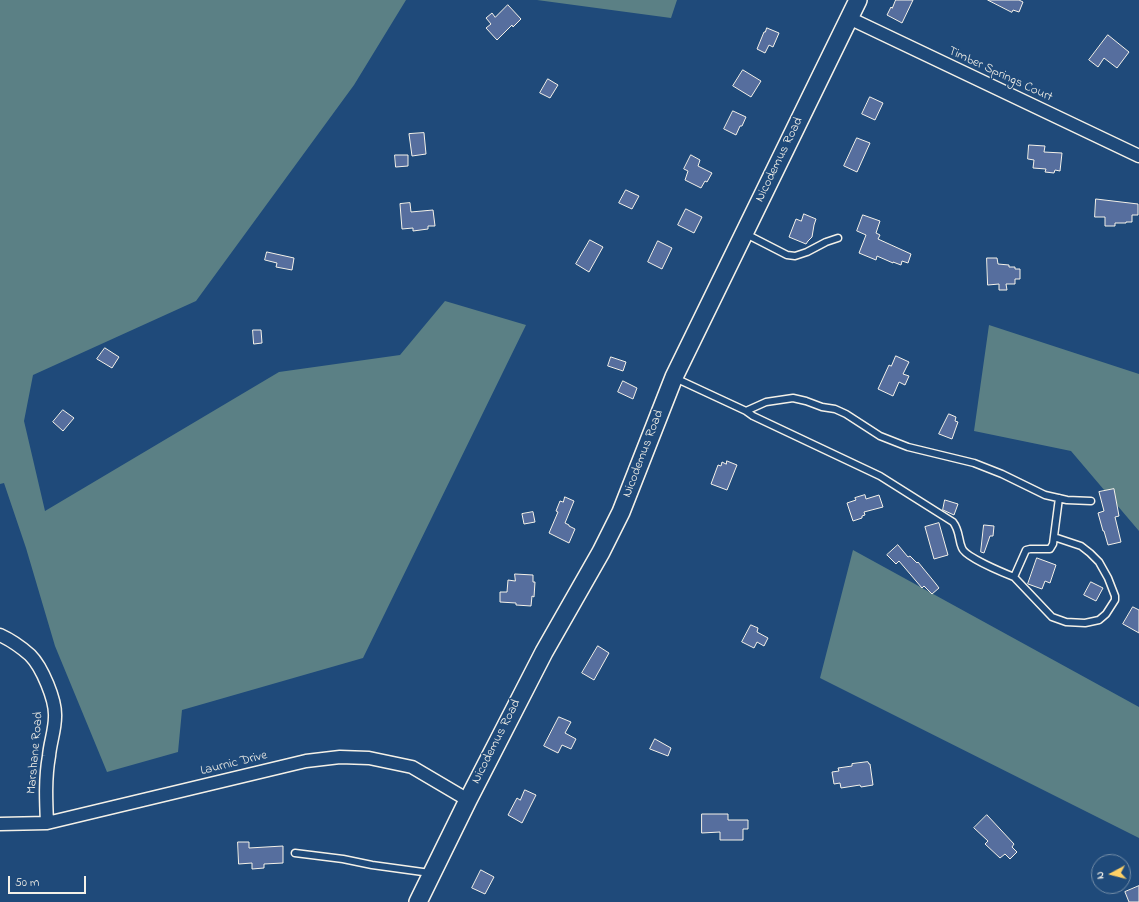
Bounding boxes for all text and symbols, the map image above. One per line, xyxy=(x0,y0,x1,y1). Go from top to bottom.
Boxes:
street label: Timber Springs Court xyxy=(945,44,1055,106)
street label: Nicodemus Road xyxy=(753,115,807,205)
street label: Nicodemus Road xyxy=(620,408,668,500)
street label: Nicodemus Road xyxy=(469,697,525,787)
street label: Marshane Road xyxy=(25,711,47,795)
street label: Laurnic Drive xyxy=(199,748,269,780)
north arrow xyxy=(1091,854,1131,894)
scale bar xyxy=(10,868,88,894)
text: N xyxy=(1092,871,1108,880)
text: 50 m xyxy=(15,874,39,892)

